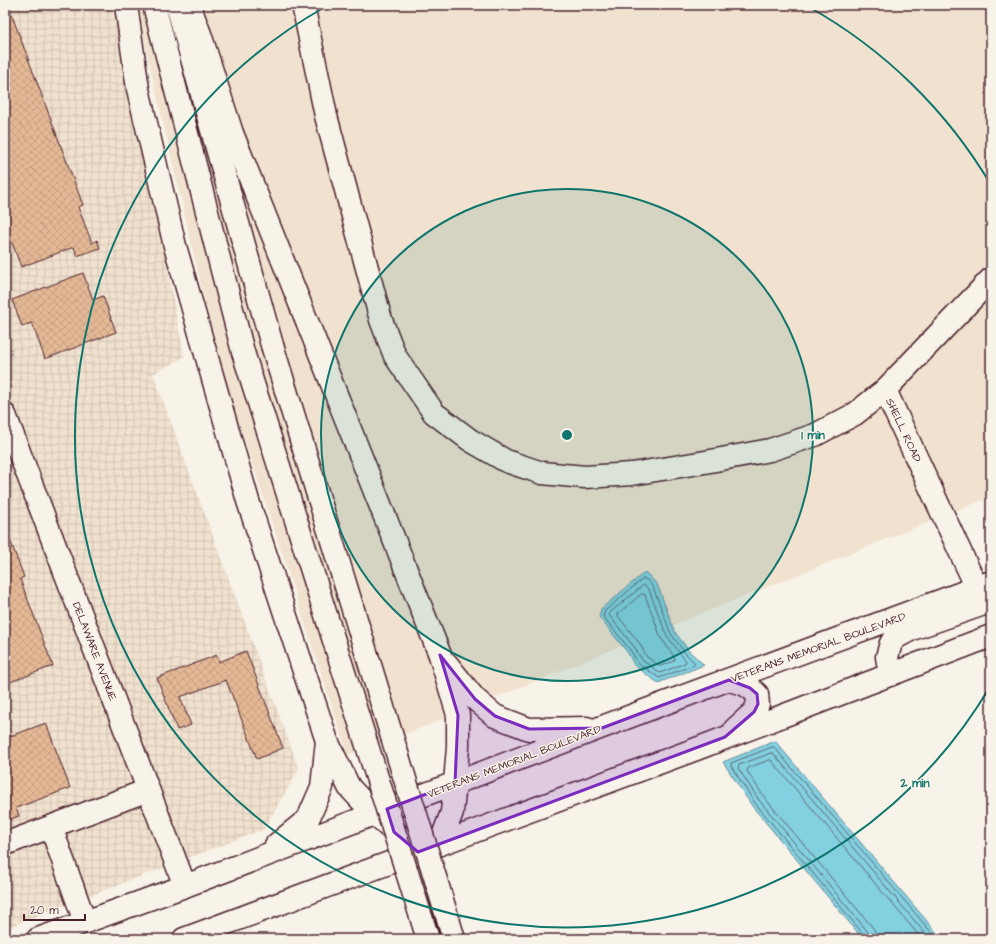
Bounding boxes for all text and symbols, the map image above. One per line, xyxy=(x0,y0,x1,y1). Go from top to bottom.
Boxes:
street label: SHELL ROAD xyxy=(882,396,925,465)
text: 1 min xyxy=(801,427,825,444)
centre of rings xyxy=(560,428,574,442)
street label: DELAWARE AVENUE xyxy=(69,600,120,703)
street label: VETERANS MEMORIAL BOULEVARD xyxy=(729,609,908,686)
street label: VETERANS MEMORIAL BOULEVARD xyxy=(425,721,603,802)
text: 2 min xyxy=(900,775,929,792)
scale bar xyxy=(24,896,85,922)
text: 20 m xyxy=(30,902,59,919)

